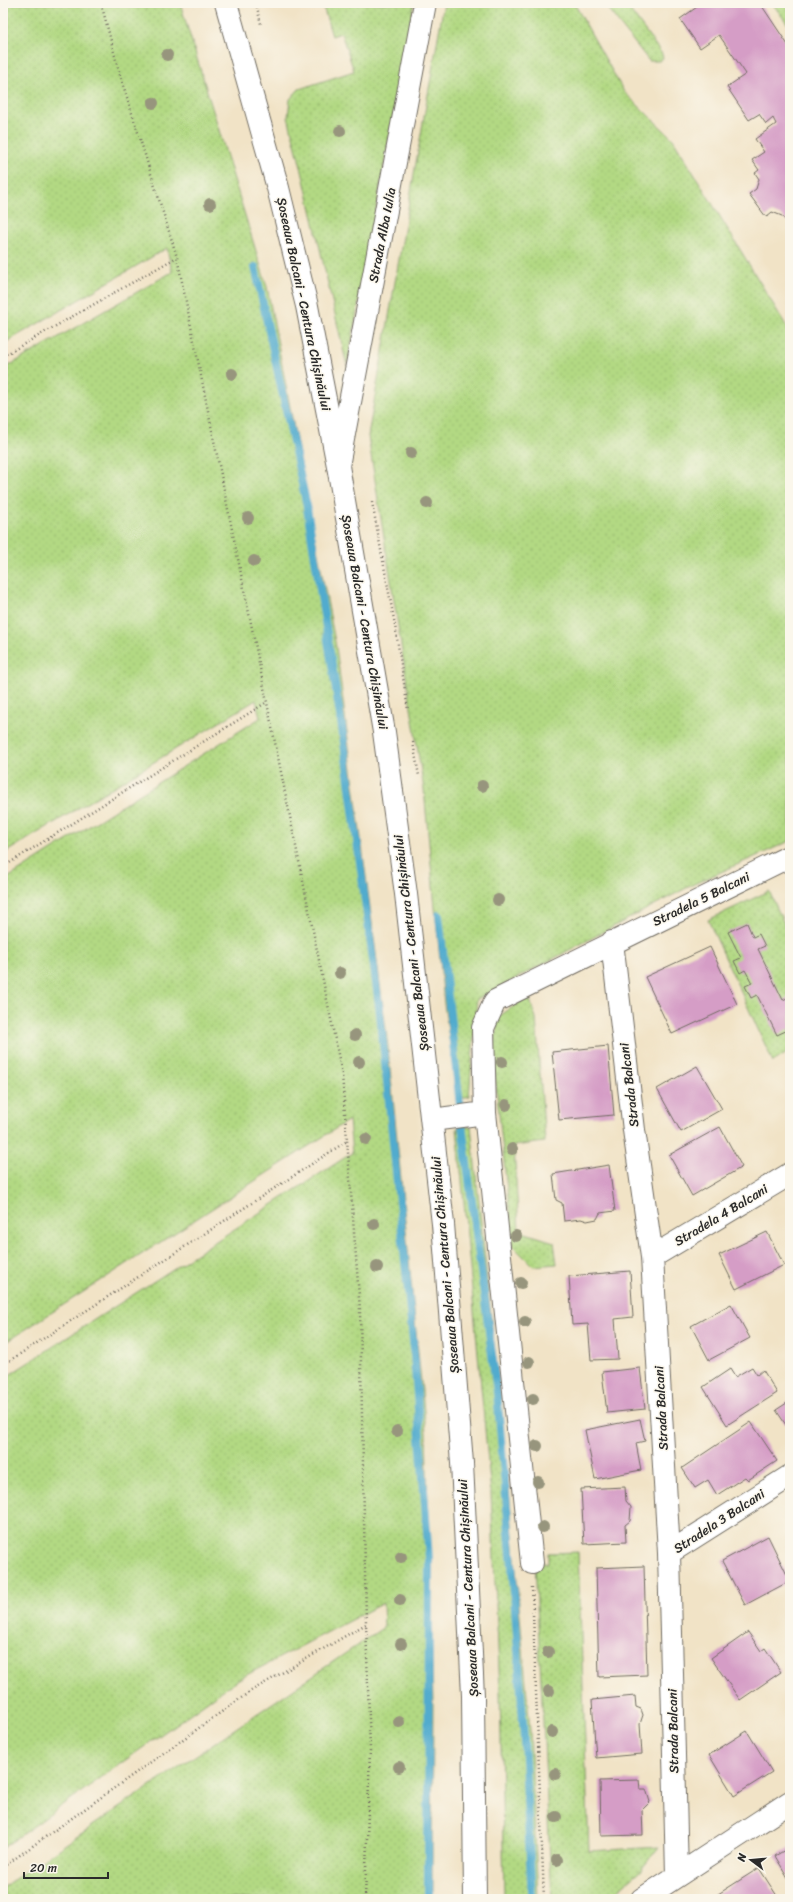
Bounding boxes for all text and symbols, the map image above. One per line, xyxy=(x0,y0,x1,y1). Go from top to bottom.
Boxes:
street label: Strada Alba Iulia xyxy=(362,185,403,284)
street label: Șoseaua Balcani - Centura Chișinăului xyxy=(270,195,338,413)
street label: Șoseaua Balcani - Centura Chișinăului xyxy=(335,513,395,732)
street label: Șoseaua Balcani - Centura Chișinăului xyxy=(386,833,436,1053)
street label: Stradela 5 Balcani xyxy=(648,865,754,933)
street label: Strada Balcani xyxy=(612,1041,646,1128)
street label: Șoseaua Balcani - Centura Chișinăului xyxy=(424,1155,466,1375)
street label: Stradela 4 Balcani xyxy=(669,1178,773,1252)
street label: Strada Balcani xyxy=(647,1365,675,1451)
street label: Șoseaua Balcani - Centura Chișinăului xyxy=(451,1478,485,1697)
street label: Stradela 3 Balcani xyxy=(669,1482,770,1559)
street label: Strada Balcani xyxy=(661,1688,685,1773)
north arrow xyxy=(731,1840,771,1880)
text: N xyxy=(731,1851,752,1865)
scale bar xyxy=(24,1854,108,1880)
text: 20 m xyxy=(30,1857,57,1879)

